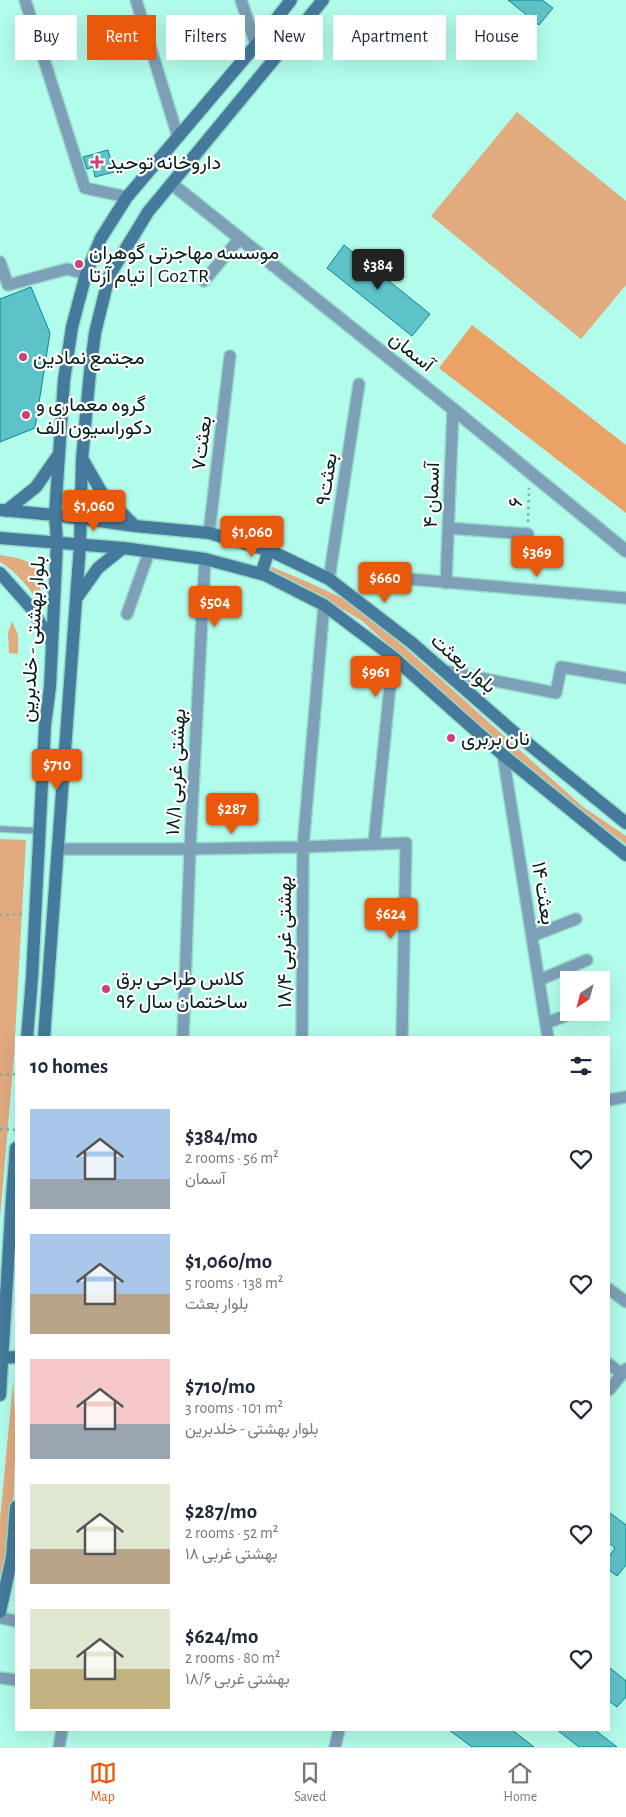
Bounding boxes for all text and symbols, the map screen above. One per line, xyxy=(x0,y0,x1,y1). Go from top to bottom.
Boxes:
chip: Buy xyxy=(15,15,77,60)
chip: Rent xyxy=(87,15,156,60)
chip: Filters xyxy=(166,15,245,60)
chip: New xyxy=(255,15,323,60)
chip: Apartment xyxy=(333,15,446,60)
chip: House xyxy=(456,15,537,60)
place label: داروخانه توحید xyxy=(107,153,221,175)
marker: داروخانه توحید xyxy=(91,156,103,168)
place label: موسسه مهاجرتی گوهران تیام آرتا | Go2TR xyxy=(89,243,279,288)
pin: $384 xyxy=(348,248,408,291)
text: $384 xyxy=(363,257,393,273)
marker: موسسه مهاجرتی گوهران تیام آرتا | Go2TR xyxy=(73,258,85,270)
street label: آسمان xyxy=(385,327,439,376)
place label: مجتمع نمادین xyxy=(33,348,145,371)
marker: مجتمع نمادین xyxy=(17,351,29,363)
place label: گروه معماری و دکوراسیون الف xyxy=(36,395,152,440)
marker: گروه معماری و دکوراسیون الف xyxy=(20,409,32,421)
street label: بعثت۷ xyxy=(189,415,216,472)
street label: بعثت۹ xyxy=(313,452,342,507)
street label: ۴ آسمان xyxy=(420,461,443,528)
pin: $1,060 xyxy=(53,490,135,532)
street label: ۶ xyxy=(506,497,526,507)
text: $1,060 xyxy=(73,498,115,514)
pin: $1,060 xyxy=(211,516,293,558)
text: $1,060 xyxy=(231,524,273,540)
pin: $369 xyxy=(507,536,567,578)
text: $369 xyxy=(522,544,552,560)
street label: بلوار بهشتی - خلدبرین xyxy=(17,555,51,723)
pin: $660 xyxy=(355,562,415,604)
text: $660 xyxy=(370,570,401,586)
pin: $504 xyxy=(185,586,245,628)
text: $504 xyxy=(200,594,230,610)
street label: بلوار بعثت xyxy=(426,630,500,699)
pin: $961 xyxy=(346,656,406,698)
text: $961 xyxy=(362,664,390,680)
street label: بهشتی غربی ۱۸/۱ xyxy=(163,708,191,836)
place label: نان بربری xyxy=(461,729,530,751)
marker: نان بربری xyxy=(445,732,457,744)
pin: $710 xyxy=(27,748,87,791)
text: $710 xyxy=(43,757,71,773)
pin: $287 xyxy=(202,792,262,835)
text: $287 xyxy=(217,801,247,817)
street label: بعثت ۱۴ xyxy=(527,860,558,926)
street label: بهشتی غربی ۱۸/۴ xyxy=(275,876,297,1008)
pin: $624 xyxy=(361,898,421,940)
text: $624 xyxy=(376,906,406,922)
place label: کلاس طراحی برق ساختمان سال ۹۶ xyxy=(116,969,248,1013)
north arrow xyxy=(560,971,610,1021)
map controls xyxy=(560,971,610,1021)
marker: کلاس طراحی برق ساختمان سال ۹۶ xyxy=(100,983,112,995)
icon: filters xyxy=(567,1052,595,1080)
text: 10 homes xyxy=(30,1056,108,1077)
text: $384/mo xyxy=(185,1126,258,1147)
icon: home xyxy=(70,1129,130,1189)
icon: heart xyxy=(567,1145,595,1173)
text: 2 rooms · 56 m² xyxy=(185,1150,279,1166)
text: آسمان xyxy=(185,1171,226,1187)
text: $1,060/mo xyxy=(185,1251,272,1272)
icon: home xyxy=(70,1254,130,1314)
icon: heart xyxy=(567,1270,595,1298)
text: 5 rooms · 138 m² xyxy=(185,1275,283,1291)
text: بلوار بعثت xyxy=(185,1296,248,1312)
text: $710/mo xyxy=(185,1376,255,1397)
icon: home xyxy=(70,1379,130,1439)
icon: heart xyxy=(567,1395,595,1423)
text: 3 rooms · 101 m² xyxy=(185,1400,283,1416)
text: بلوار بهشتی - خلدبرین xyxy=(185,1421,319,1437)
text: $287/mo xyxy=(185,1501,257,1522)
icon: home xyxy=(70,1504,130,1564)
icon: heart xyxy=(567,1520,595,1548)
text: 2 rooms · 52 m² xyxy=(185,1525,278,1541)
text: بهشتی غربی ۱۸ xyxy=(185,1546,277,1562)
text: $624/mo xyxy=(185,1626,258,1647)
icon: home xyxy=(70,1629,130,1689)
icon: heart xyxy=(567,1645,595,1673)
text: 2 rooms · 80 m² xyxy=(185,1650,280,1666)
text: بهشتی غربی ۱۸/۶ xyxy=(185,1671,290,1687)
tab: Map xyxy=(89,1759,117,1806)
tab: Saved xyxy=(294,1759,326,1806)
tab: Home xyxy=(504,1759,537,1806)

